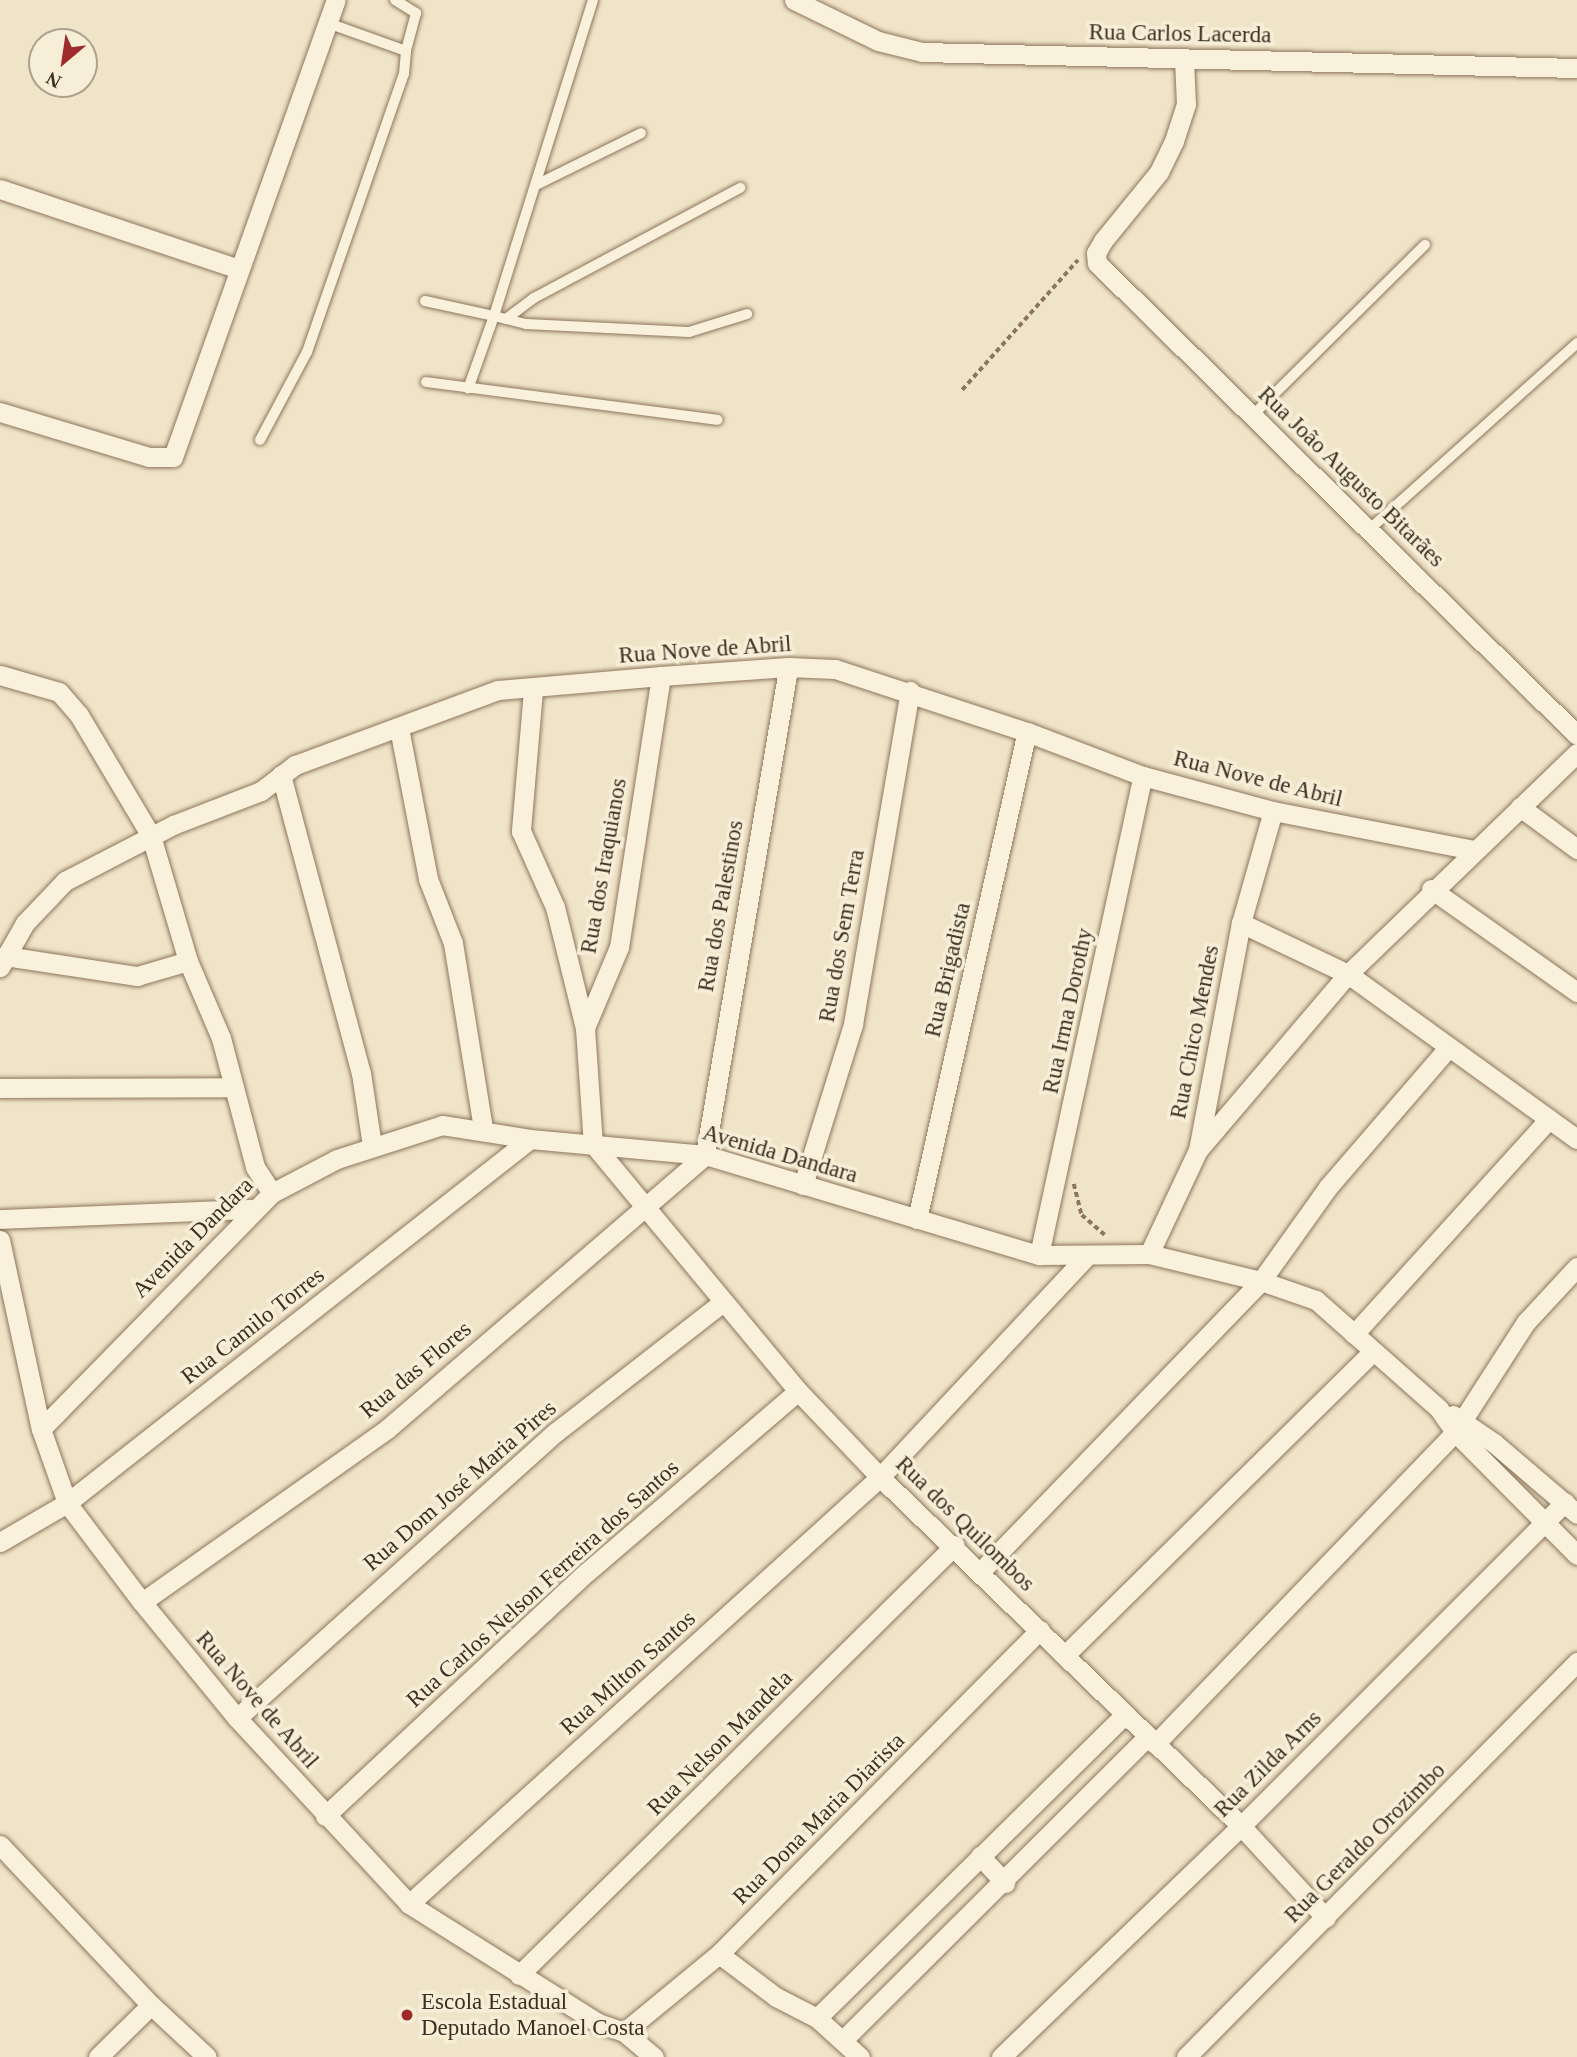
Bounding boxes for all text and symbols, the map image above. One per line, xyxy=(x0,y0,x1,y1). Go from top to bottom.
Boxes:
street label: Rua Carlos Lacerda xyxy=(1088,19,1272,49)
north arrow xyxy=(28,28,98,98)
text: N xyxy=(42,68,65,93)
street label: Rua João Augusto Bitarães xyxy=(1252,380,1450,574)
street label: Rua Nove de Abril xyxy=(617,630,793,670)
street label: Rua Nove de Abril xyxy=(1170,745,1346,813)
street label: Rua dos Iraquianos xyxy=(575,776,633,956)
street label: Rua dos Palestinos xyxy=(692,818,750,994)
street label: Rua dos Sem Terra xyxy=(813,847,871,1025)
street label: Rua Brigadista xyxy=(919,900,977,1040)
street label: Rua Irma Dorothy xyxy=(1037,926,1099,1096)
street label: Rua Chico Mendes xyxy=(1165,943,1225,1121)
street label: Avenida Dandara xyxy=(699,1119,861,1189)
street label: Avenida Dandara xyxy=(127,1172,259,1304)
street label: Rua Camilo Torres xyxy=(176,1261,330,1391)
street label: Rua das Flores xyxy=(355,1315,477,1425)
street label: Rua Dom José Maria Pires xyxy=(358,1395,562,1577)
street label: Rua dos Quilombos xyxy=(890,1451,1040,1597)
street label: Rua Carlos Nelson Ferreira dos Santos xyxy=(401,1454,685,1714)
street label: Rua Milton Santos xyxy=(555,1605,701,1741)
street label: Rua Nove de Abril xyxy=(189,1625,325,1775)
street label: Rua Nelson Mandela xyxy=(642,1665,798,1821)
street label: Rua Zilda Arns xyxy=(1208,1704,1328,1824)
street label: Rua Dona Maria Diarista xyxy=(727,1727,911,1911)
street label: Rua Geraldo Orozimbo xyxy=(1279,1757,1451,1929)
place label: Escola Estadual Deputado Manoel Costa xyxy=(421,1988,645,2042)
marker: Escola Estadual Deputado Manoel Costa xyxy=(399,2007,415,2023)

